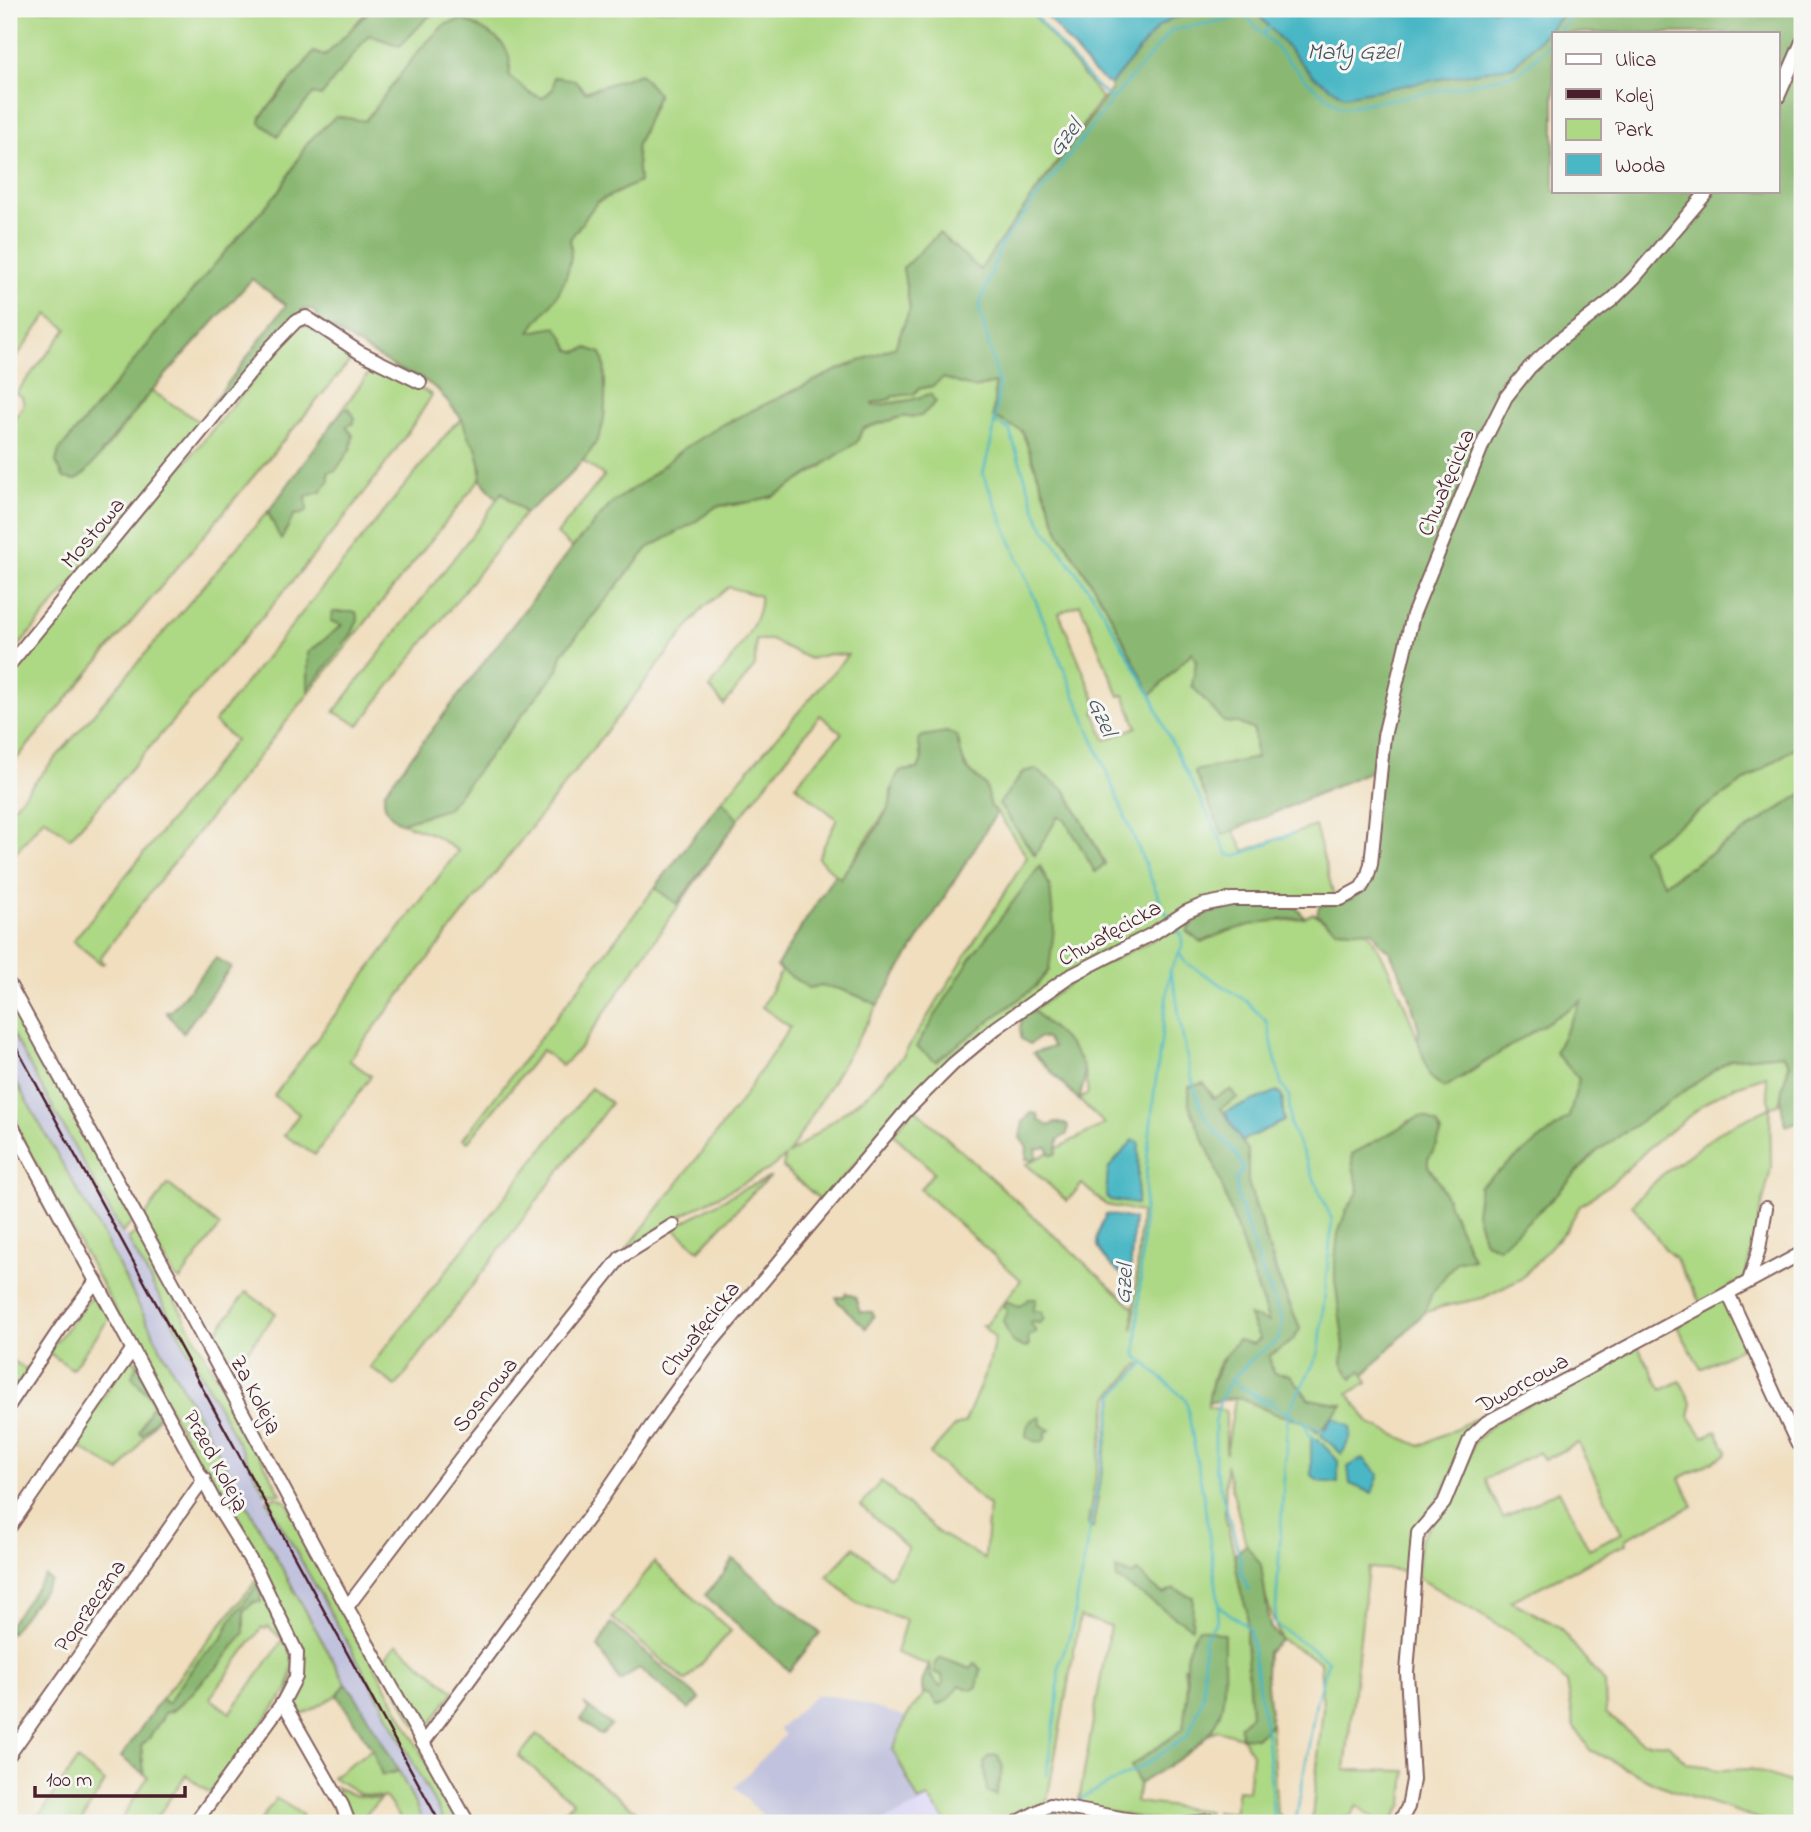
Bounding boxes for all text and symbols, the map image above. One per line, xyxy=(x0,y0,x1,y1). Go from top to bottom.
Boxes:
legend xyxy=(1552,32,1780,192)
water label: Mały Gzel xyxy=(1307,36,1402,71)
text: Ulica xyxy=(1615,46,1656,76)
text: Kolej xyxy=(1615,82,1653,112)
water label: Gzel xyxy=(1040,110,1094,165)
text: Park xyxy=(1615,116,1654,146)
text: Woda xyxy=(1615,152,1665,182)
street label: Chwałęcicka xyxy=(1410,424,1485,542)
street label: Mostowa xyxy=(54,491,134,577)
water label: Gzel xyxy=(1077,692,1126,745)
street label: Chwałęcicka xyxy=(1053,892,1168,976)
water label: Gzel xyxy=(1107,1260,1145,1305)
street label: Chwałęcicka xyxy=(653,1275,749,1384)
street label: Dworcowa xyxy=(1470,1345,1575,1423)
street label: Za Koleją xyxy=(220,1350,290,1441)
street label: Sosnowa xyxy=(445,1351,527,1441)
street label: Przed Koleją xyxy=(173,1405,257,1518)
street label: Poprzeczna xyxy=(47,1553,135,1660)
scale bar xyxy=(35,1755,186,1799)
text: 100 m xyxy=(46,1766,92,1796)

